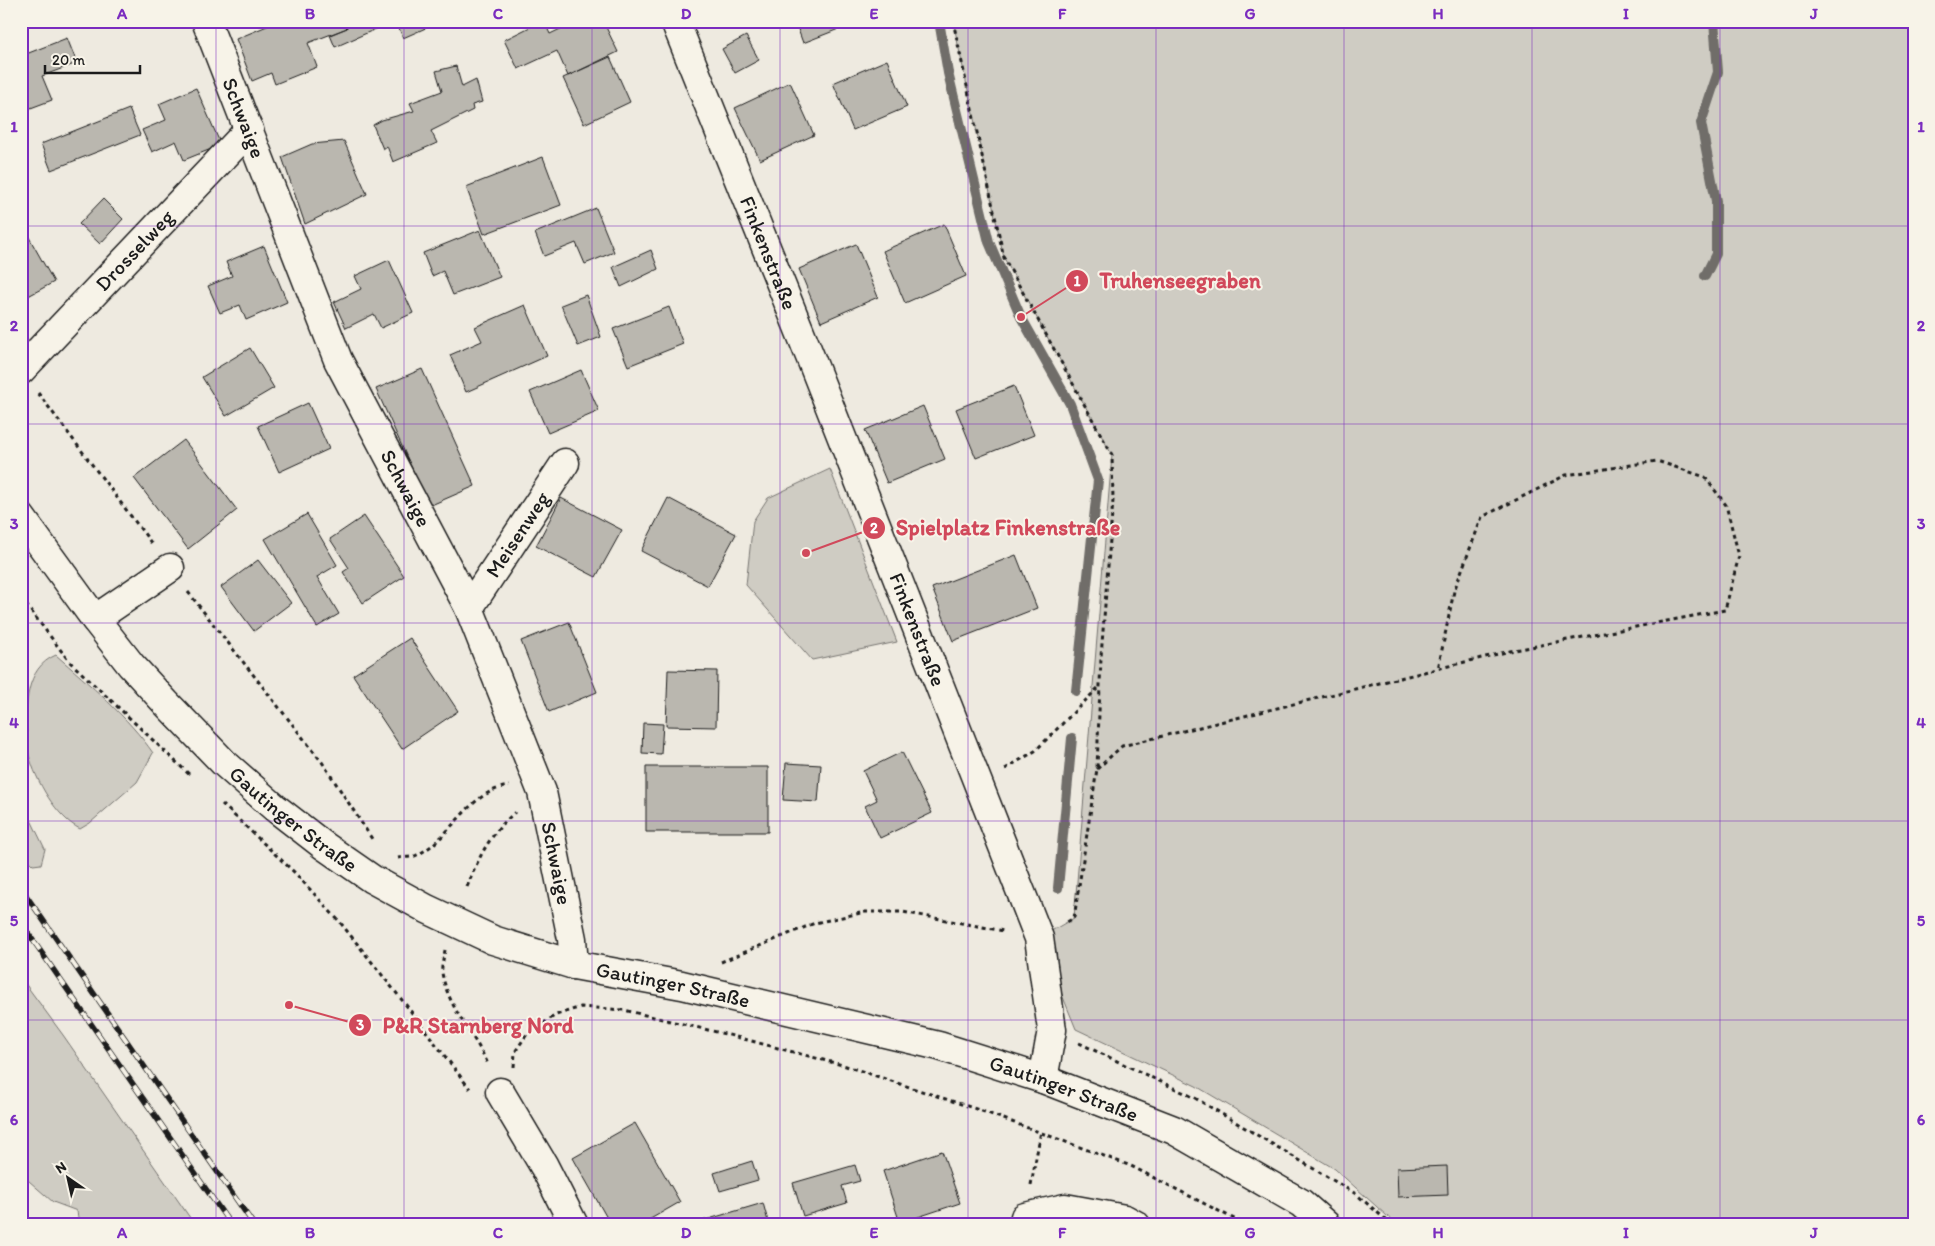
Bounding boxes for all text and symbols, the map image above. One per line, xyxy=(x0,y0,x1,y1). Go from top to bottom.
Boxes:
text: A xyxy=(116,4,128,23)
text: B xyxy=(305,4,316,23)
text: C xyxy=(493,4,504,23)
text: D xyxy=(681,4,692,23)
text: E xyxy=(870,4,879,23)
text: F xyxy=(1058,4,1067,23)
text: G xyxy=(1244,4,1256,23)
text: H xyxy=(1432,4,1444,23)
text: I xyxy=(1623,4,1629,23)
text: J xyxy=(1809,4,1818,23)
scale bar xyxy=(45,42,140,74)
text: 20 m xyxy=(52,51,86,69)
street label: Schwaige xyxy=(217,74,271,161)
text: 1 xyxy=(10,117,18,136)
text: 1 xyxy=(1917,117,1925,136)
street label: Finkenstraße xyxy=(735,192,803,313)
street label: Drosselweg xyxy=(90,204,179,296)
callout: Truhenseegraben xyxy=(1064,262,1271,299)
text: Truhenseegraben xyxy=(1098,267,1261,294)
text: 1 xyxy=(1074,272,1081,290)
text: 2 xyxy=(10,316,19,335)
text: 2 xyxy=(1917,316,1926,335)
street label: Schwaige xyxy=(376,445,437,531)
street label: Meisenweg xyxy=(480,487,555,582)
callout: Spielplatz Finkenstraße xyxy=(861,509,1131,546)
text: 3 xyxy=(10,514,19,533)
text: Spielplatz Finkenstraße xyxy=(896,514,1120,541)
text: 3 xyxy=(1917,514,1926,533)
text: 2 xyxy=(870,519,878,537)
street label: Finkenstraße xyxy=(884,569,952,690)
text: 4 xyxy=(9,713,19,732)
text: 4 xyxy=(1916,713,1926,732)
street label: Gautinger Straße xyxy=(224,761,363,877)
street label: Schwaige xyxy=(536,820,578,907)
text: 5 xyxy=(10,911,19,930)
text: 5 xyxy=(1917,911,1926,930)
street label: Gautinger Straße xyxy=(594,956,752,1013)
callout: P&R Starnberg Nord xyxy=(347,1006,584,1043)
text: P&R Starnberg Nord xyxy=(382,1012,574,1039)
text: 3 xyxy=(356,1016,364,1034)
street label: Gautinger Straße xyxy=(986,1050,1142,1127)
text: 6 xyxy=(10,1110,19,1129)
text: 6 xyxy=(1917,1110,1926,1129)
north arrow xyxy=(42,1154,92,1204)
text: N xyxy=(52,1158,70,1177)
text: A xyxy=(116,1223,128,1242)
text: B xyxy=(305,1223,316,1242)
text: C xyxy=(493,1223,504,1242)
text: D xyxy=(681,1223,692,1242)
text: E xyxy=(870,1223,879,1242)
text: F xyxy=(1058,1223,1067,1242)
text: G xyxy=(1244,1223,1256,1242)
text: H xyxy=(1432,1223,1444,1242)
text: I xyxy=(1623,1223,1629,1242)
text: J xyxy=(1809,1223,1818,1242)

